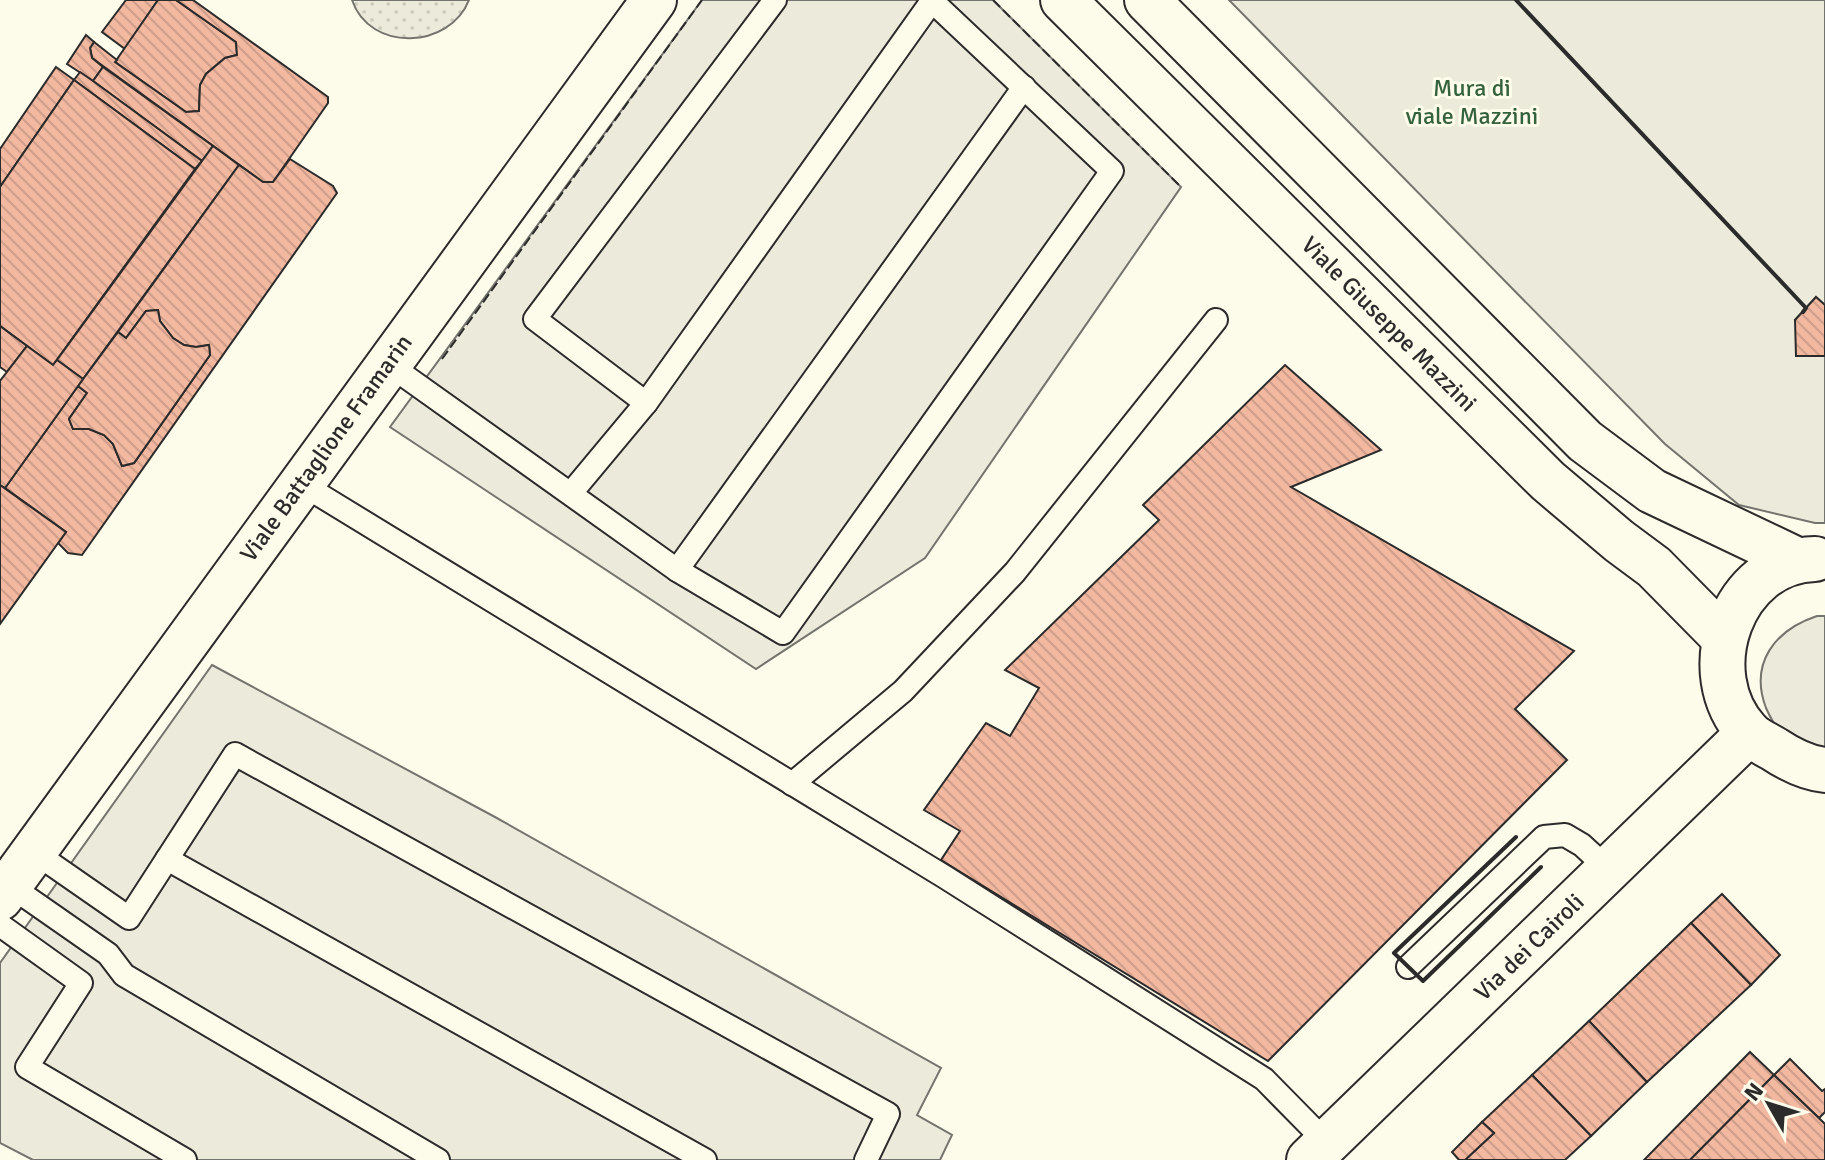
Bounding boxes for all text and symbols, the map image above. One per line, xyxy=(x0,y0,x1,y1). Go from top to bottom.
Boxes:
park label: Mura di viale Mazzini xyxy=(1406,73,1538,131)
street label: Viale Giuseppe Mazzini xyxy=(1295,230,1483,418)
street label: Viale Battaglione Framarin xyxy=(233,328,419,568)
street label: Via dei Cairoli xyxy=(1468,887,1590,1007)
north arrow xyxy=(1729,1064,1809,1144)
text: N xyxy=(1739,1077,1769,1106)

